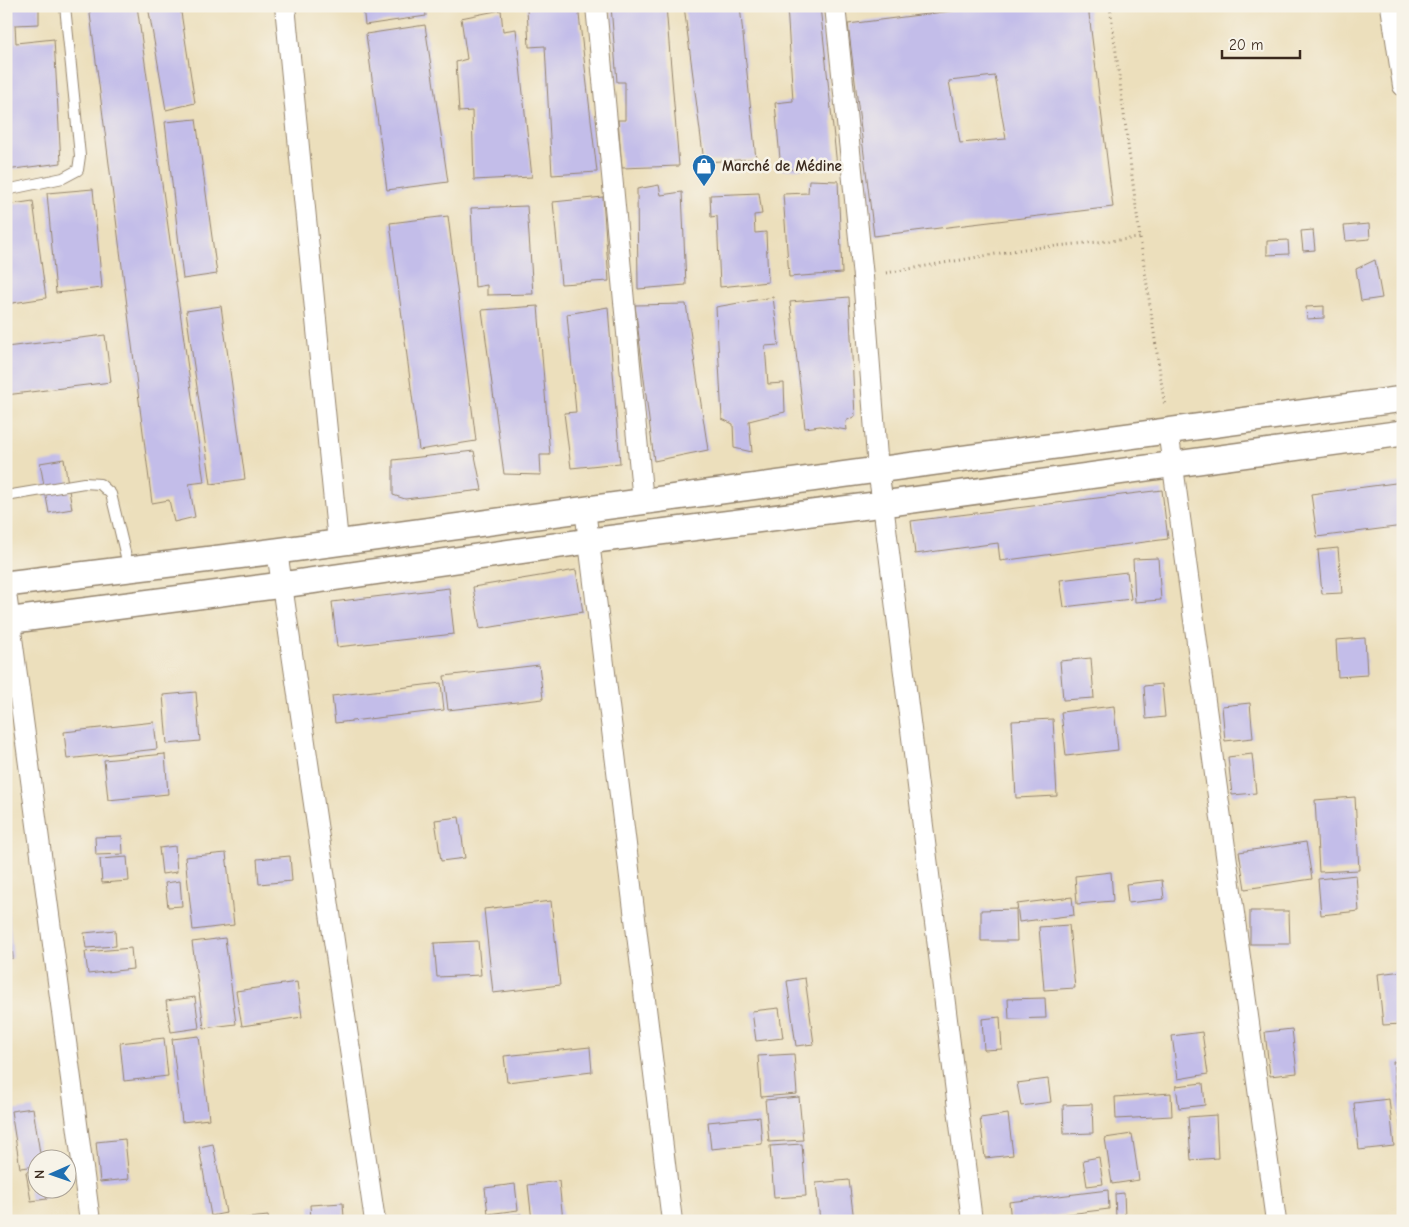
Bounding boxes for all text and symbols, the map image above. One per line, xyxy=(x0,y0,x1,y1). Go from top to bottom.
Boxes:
scale bar xyxy=(1222,28,1299,60)
text: 20 m xyxy=(1229,36,1263,54)
shop icon: Marché de Médine xyxy=(691,153,717,187)
place label: Marché de Médine xyxy=(722,157,842,175)
north arrow xyxy=(28,1150,78,1200)
text: N xyxy=(31,1170,48,1179)

